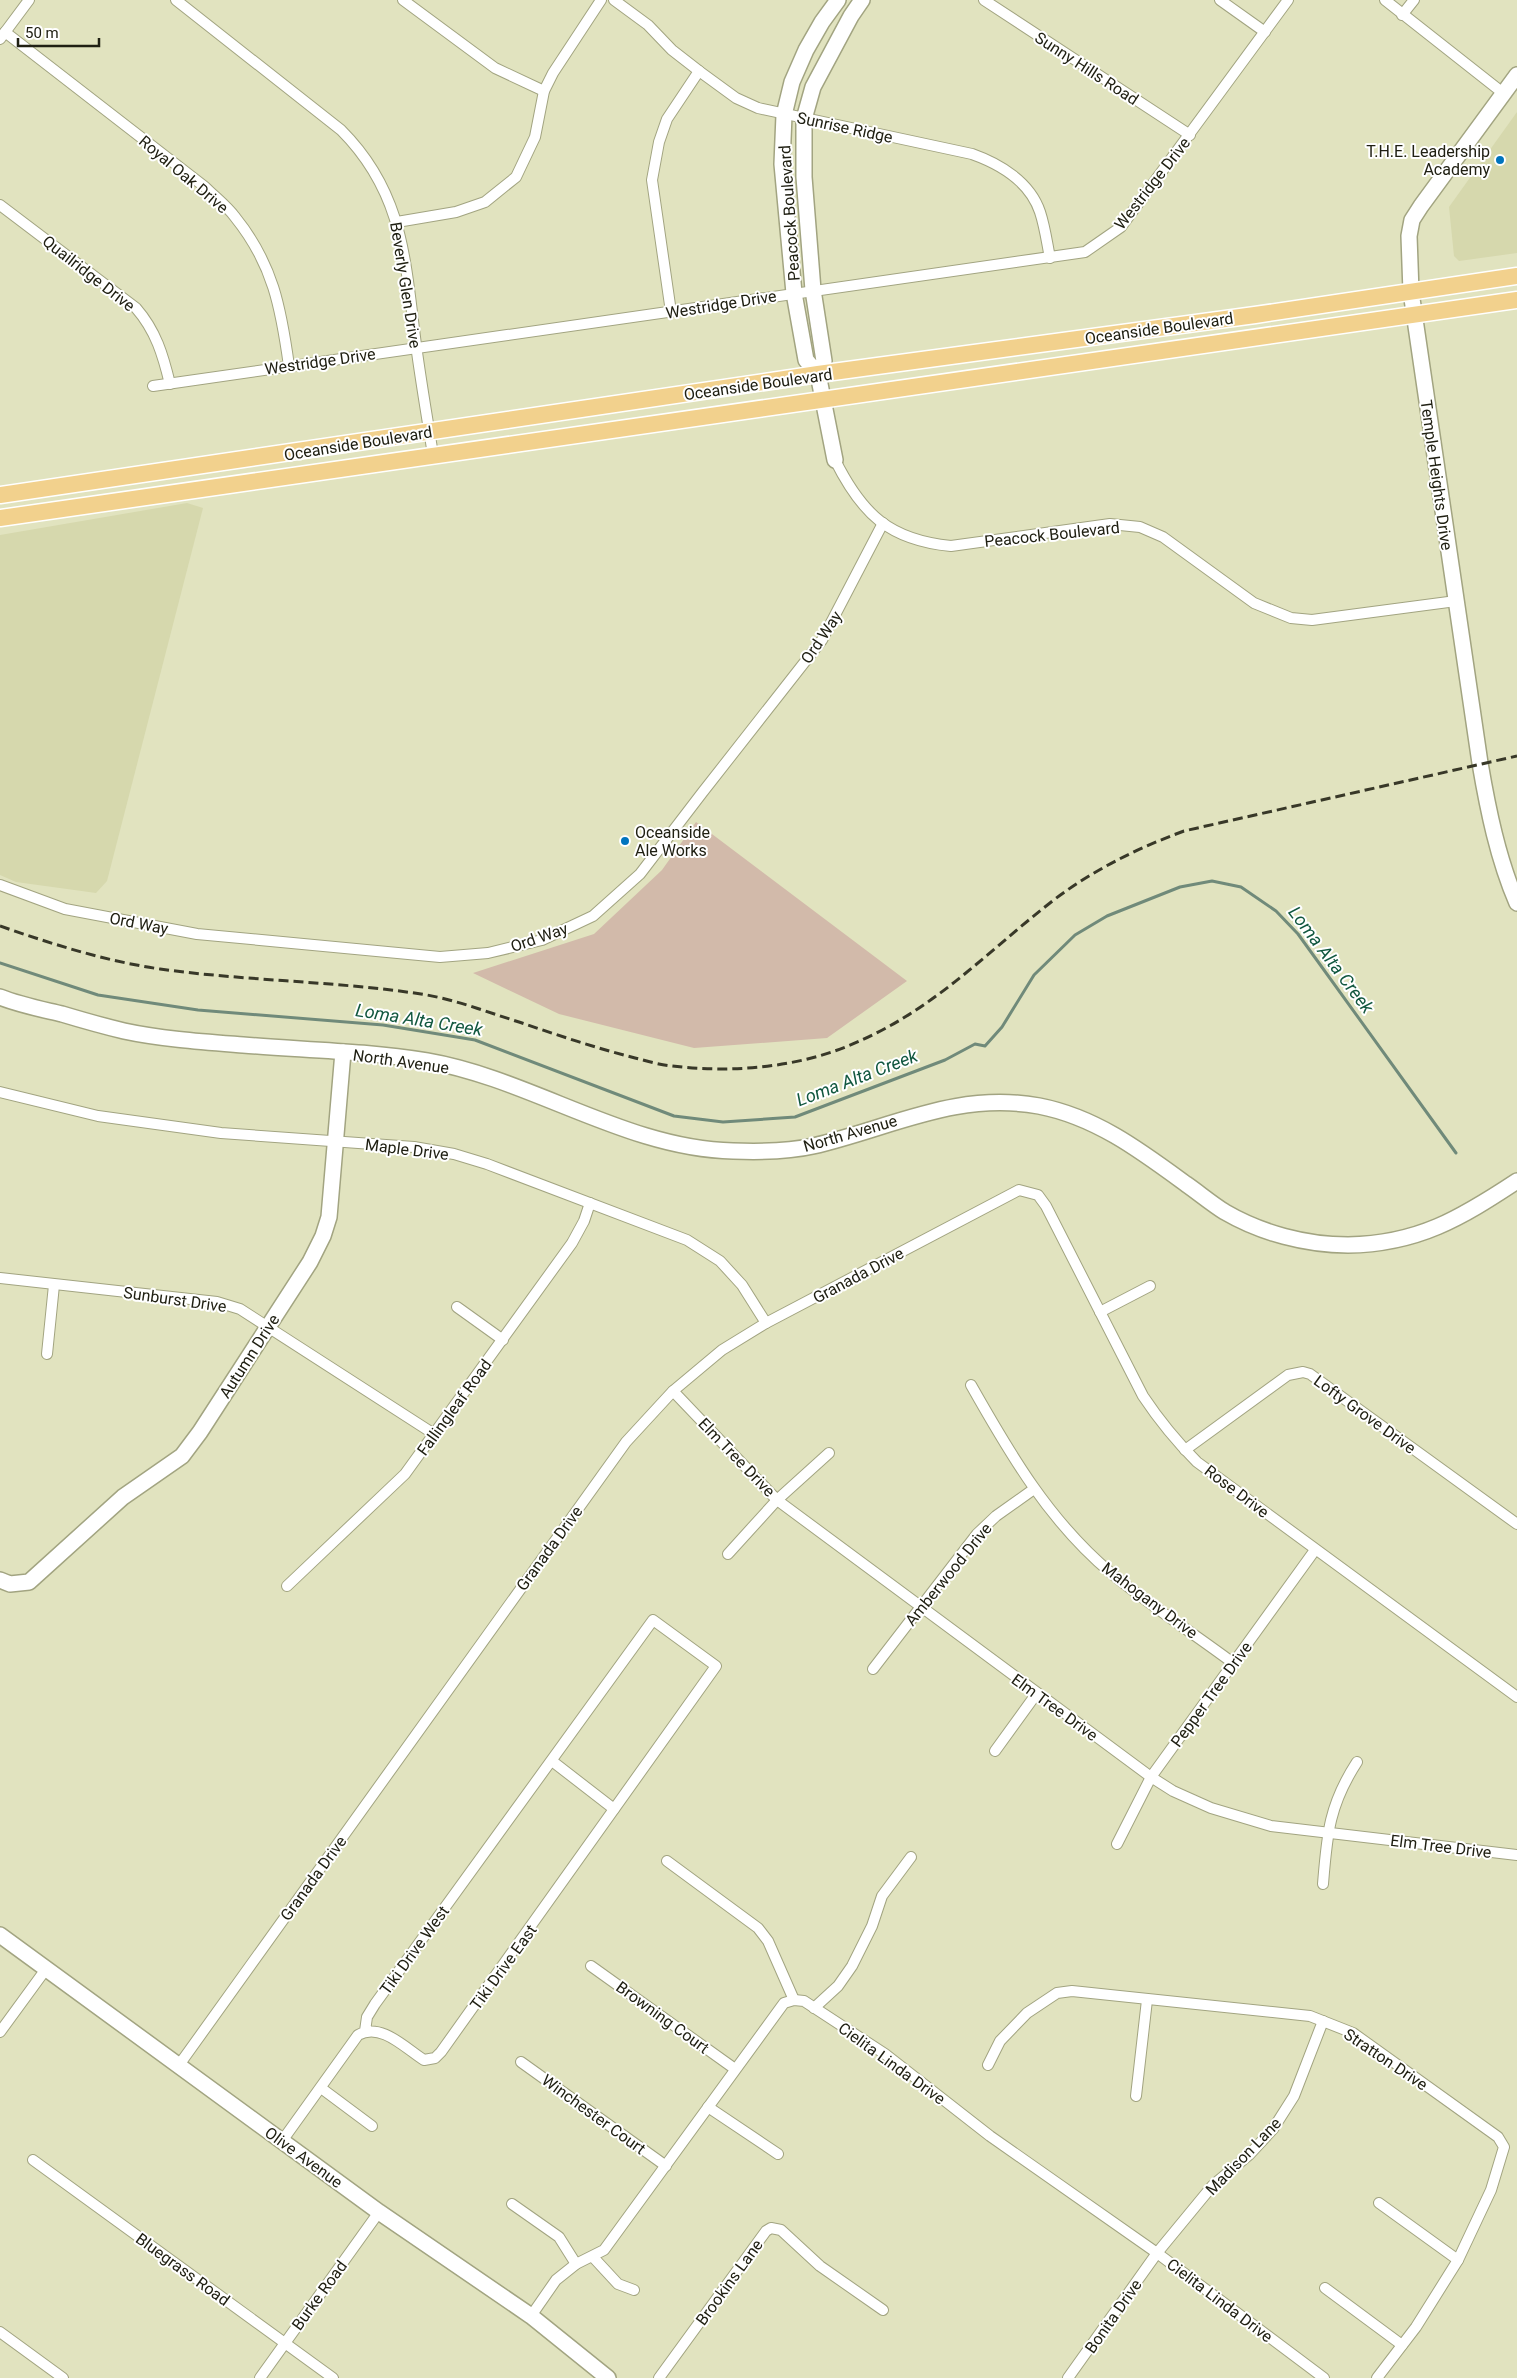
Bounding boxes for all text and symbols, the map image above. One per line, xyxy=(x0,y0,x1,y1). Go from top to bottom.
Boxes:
scale bar xyxy=(18,15,99,47)
text: 50 m xyxy=(25,24,59,42)
street label: Sunny Hills Road xyxy=(1031,28,1142,109)
street label: Sunrise Ridge xyxy=(795,108,895,147)
street label: Royal Oak Drive xyxy=(135,132,232,217)
street label: Westridge Drive xyxy=(1111,133,1194,233)
place label: T.H.E. Leadership Academy xyxy=(1366,142,1490,179)
street label: Peacock Boulevard xyxy=(775,144,804,281)
marker: T.H.E. Leadership Academy xyxy=(1494,154,1506,166)
street label: Beverly Glen Drive xyxy=(386,221,425,349)
street label: Quailridge Drive xyxy=(39,231,139,315)
street label: Westridge Drive xyxy=(664,286,778,323)
street label: Oceanside Boulevard xyxy=(1084,309,1235,348)
street label: Westridge Drive xyxy=(263,344,377,379)
street label: Oceanside Boulevard xyxy=(683,365,834,404)
street label: Temple Heights Drive xyxy=(1417,399,1456,551)
street label: Oceanside Boulevard xyxy=(283,422,434,465)
street label: Peacock Boulevard xyxy=(983,518,1121,551)
street label: Ord Way xyxy=(797,607,846,667)
place label: Oceanside Ale Works xyxy=(635,823,710,860)
marker: Oceanside Ale Works xyxy=(619,835,631,847)
water label: Loma Alta Creek xyxy=(1284,902,1379,1018)
street label: Ord Way xyxy=(108,909,170,939)
street label: Ord Way xyxy=(508,919,571,956)
water label: Loma Alta Creek xyxy=(354,999,485,1040)
water label: Loma Alta Creek xyxy=(793,1044,922,1110)
street label: North Avenue xyxy=(352,1045,450,1078)
street label: North Avenue xyxy=(801,1111,899,1156)
street label: Maple Drive xyxy=(364,1135,450,1164)
street label: Granada Drive xyxy=(810,1244,907,1307)
street label: Sunburst Drive xyxy=(122,1283,228,1316)
street label: Autumn Drive xyxy=(215,1311,284,1402)
street label: Fallingleaf Road xyxy=(413,1356,496,1459)
street label: Lofty Grove Drive xyxy=(1310,1371,1419,1458)
street label: Elm Tree Drive xyxy=(694,1414,779,1501)
street label: Rose Drive xyxy=(1201,1461,1273,1522)
street label: Granada Drive xyxy=(512,1502,586,1594)
street label: Amberwood Drive xyxy=(901,1519,996,1630)
street label: Mahogany Drive xyxy=(1098,1558,1201,1642)
street label: Pepper Tree Drive xyxy=(1167,1638,1256,1750)
street label: Elm Tree Drive xyxy=(1008,1670,1101,1745)
street label: Elm Tree Drive xyxy=(1389,1831,1493,1862)
street label: Granada Drive xyxy=(276,1832,350,1924)
street label: Tiki Drive West xyxy=(376,1902,453,1998)
street label: Tiki Drive East xyxy=(466,1921,541,2014)
street label: Browning Court xyxy=(612,1977,713,2058)
street label: Cielita Linda Drive xyxy=(835,2018,949,2109)
street label: Stratton Drive xyxy=(1340,2024,1431,2094)
street label: Winchester Court xyxy=(538,2070,649,2158)
street label: Madison Lane xyxy=(1202,2114,1285,2199)
street label: Olive Avenue xyxy=(261,2123,346,2192)
street label: Bluegrass Road xyxy=(132,2229,233,2310)
street label: Brookins Lane xyxy=(692,2236,767,2329)
street label: Cielita Linda Drive xyxy=(1163,2254,1276,2346)
street label: Burke Road xyxy=(288,2257,351,2334)
street label: Bonita Drive xyxy=(1081,2276,1146,2357)

